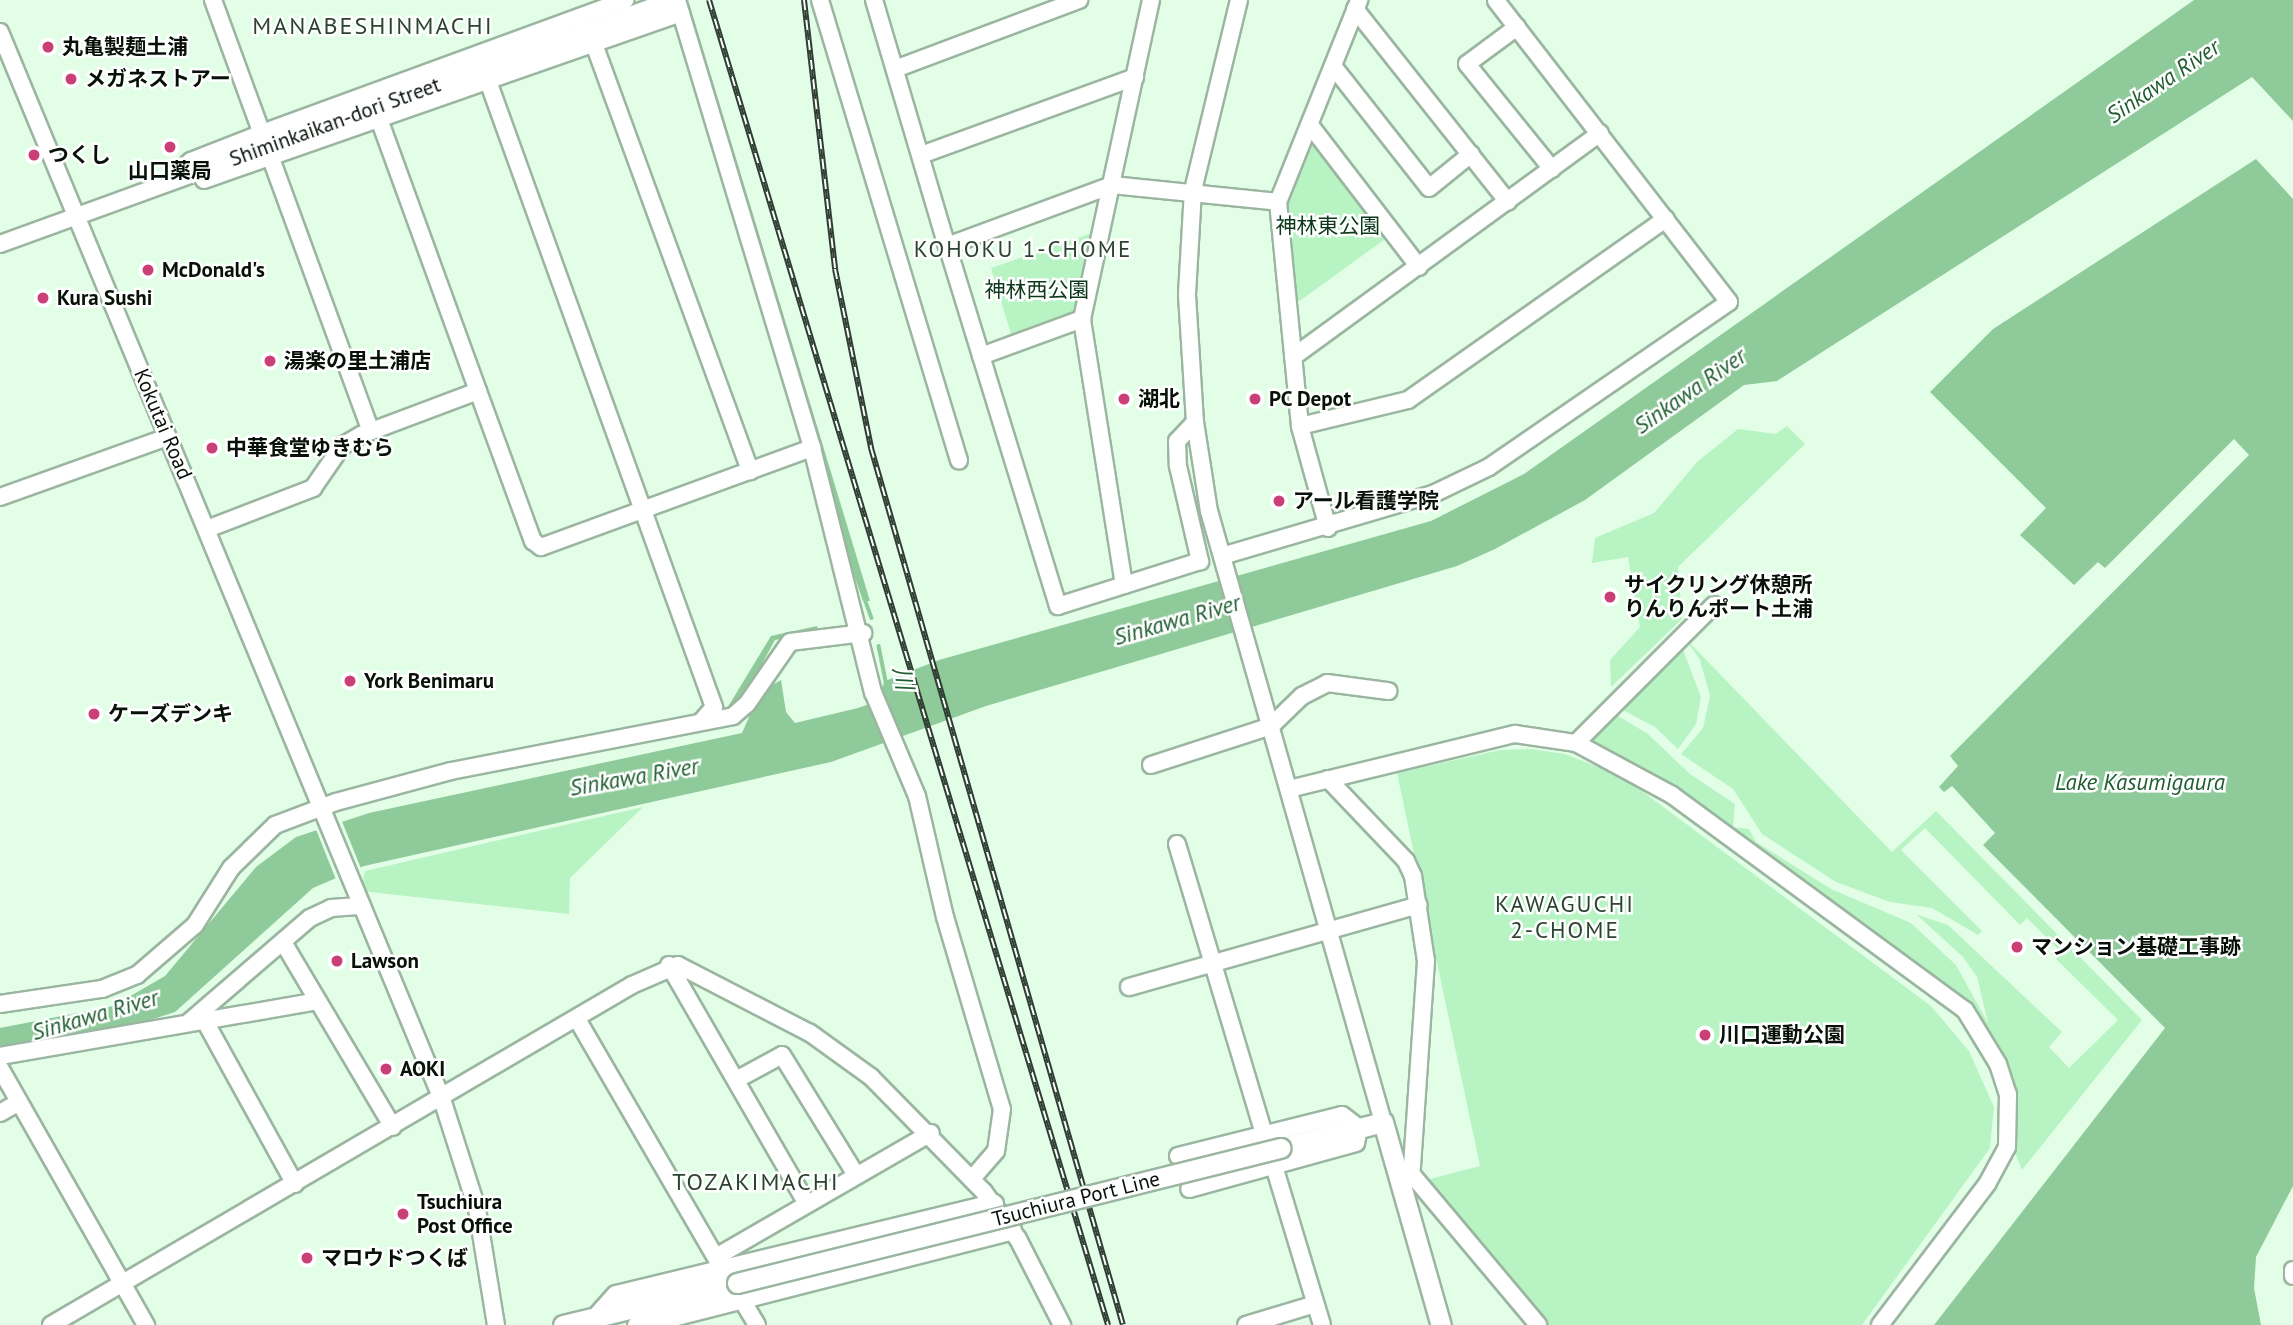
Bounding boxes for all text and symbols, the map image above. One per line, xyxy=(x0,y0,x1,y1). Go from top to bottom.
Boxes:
district label: MANABESHINMACHI xyxy=(254,12,492,40)
water label: Sinkawa River xyxy=(2101,33,2225,129)
place label: 丸亀製麺土浦 xyxy=(62,34,188,60)
marker: 丸亀製麺土浦 xyxy=(40,39,56,55)
place label: メガネストアー xyxy=(85,66,231,92)
marker: メガネストアー xyxy=(63,71,79,87)
street label: Shiminkaikan-dori Street xyxy=(226,72,444,172)
marker: 山口薬局 xyxy=(162,139,178,155)
place label: つくし xyxy=(48,142,111,168)
marker: つくし xyxy=(26,147,42,163)
place label: 山口薬局 xyxy=(128,158,212,184)
park label: 神林東公園 xyxy=(1276,213,1380,239)
district label: KOHOKU 1-CHOME xyxy=(915,235,1131,263)
place label: McDonald's xyxy=(162,257,265,283)
marker: McDonald's xyxy=(140,262,156,278)
park label: 神林西公園 xyxy=(985,277,1089,303)
place label: Kura Sushi xyxy=(57,285,152,311)
marker: Kura Sushi xyxy=(35,290,51,306)
water label: Sinkawa River xyxy=(1629,342,1751,440)
place label: 湯楽の里土浦店 xyxy=(284,348,431,374)
marker: 湯楽の里土浦店 xyxy=(262,353,278,369)
street label: Kokutai Road xyxy=(128,365,198,483)
place label: 湖北 xyxy=(1138,386,1180,412)
place label: PC Depot xyxy=(1269,386,1352,412)
marker: 湖北 xyxy=(1116,391,1132,407)
marker: PC Depot xyxy=(1247,391,1263,407)
place label: 中華食堂ゆきむら xyxy=(226,435,394,461)
marker: 中華食堂ゆきむら xyxy=(204,440,220,456)
place label: アール看護学院 xyxy=(1293,488,1439,514)
marker: アール看護学院 xyxy=(1271,493,1287,509)
place label: サイクリング休憩所 りんりんポート土浦 xyxy=(1624,572,1813,622)
water label: Sinkawa River xyxy=(1111,589,1243,651)
marker: サイクリング休憩所 りんりんポート土浦 xyxy=(1602,589,1618,605)
water label: 川 xyxy=(887,664,919,692)
place label: York Benimaru xyxy=(364,668,495,694)
marker: York Benimaru xyxy=(342,673,358,689)
place label: ケーズデンキ xyxy=(108,701,234,727)
marker: ケーズデンキ xyxy=(86,706,102,722)
water label: Sinkawa River xyxy=(567,752,701,802)
water label: Lake Kasumigaura xyxy=(2055,768,2225,796)
district label: KAWAGUCHI 2-CHOME xyxy=(1496,890,1634,944)
place label: マンション基礎工事跡 xyxy=(2031,934,2241,960)
marker: マンション基礎工事跡 xyxy=(2009,939,2025,955)
place label: Lawson xyxy=(351,948,419,974)
marker: Lawson xyxy=(329,953,345,969)
water label: Sinkawa River xyxy=(29,984,161,1046)
place label: 川口運動公園 xyxy=(1719,1022,1845,1048)
marker: 川口運動公園 xyxy=(1697,1027,1713,1043)
place label: AOKI xyxy=(400,1056,445,1082)
marker: AOKI xyxy=(378,1061,394,1077)
street label: Tsuchiura Port Line xyxy=(989,1166,1163,1232)
district label: TOZAKIMACHI xyxy=(674,1168,838,1196)
place label: Tsuchiura Post Office xyxy=(417,1189,513,1239)
marker: Tsuchiura Post Office xyxy=(395,1206,411,1222)
place label: マロウドつくば xyxy=(321,1245,468,1271)
marker: マロウドつくば xyxy=(299,1250,315,1266)

